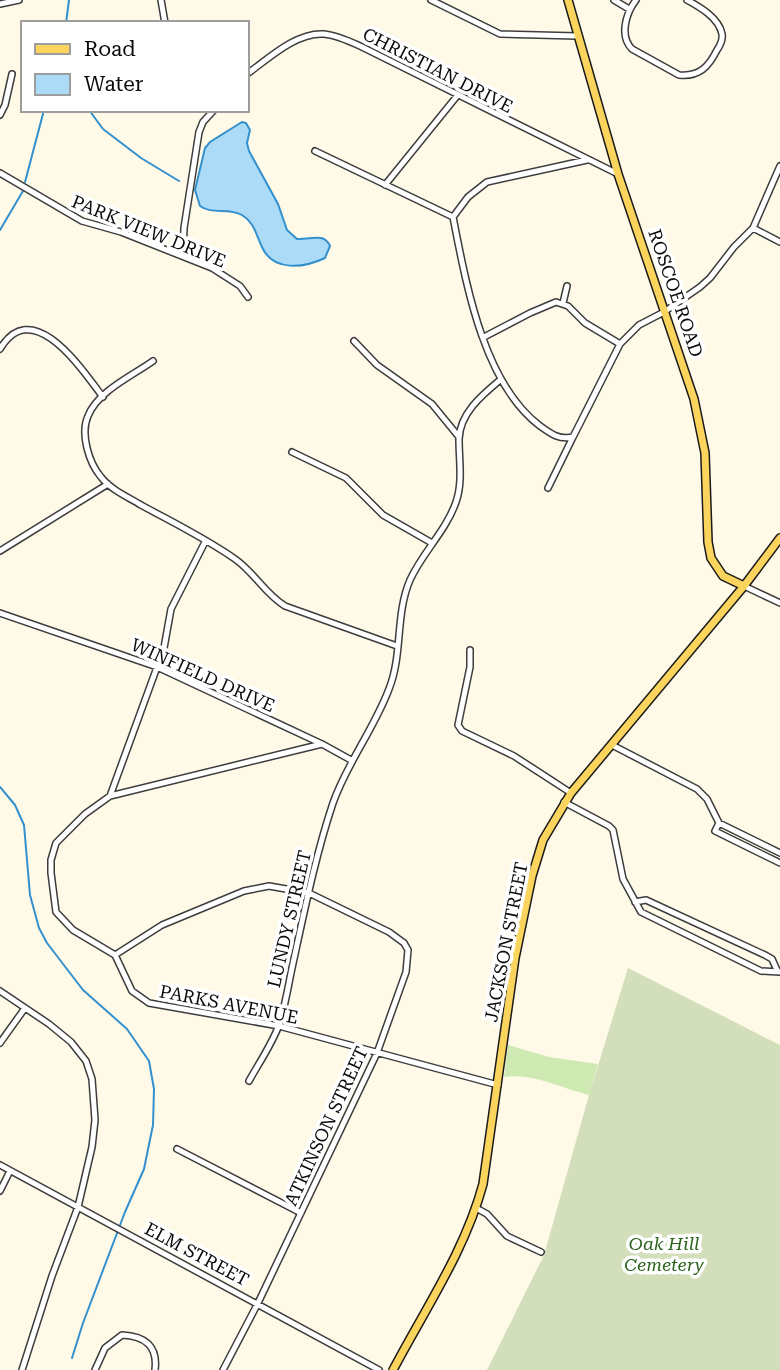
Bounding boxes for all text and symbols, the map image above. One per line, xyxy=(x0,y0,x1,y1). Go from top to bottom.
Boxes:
legend xyxy=(21,21,248,112)
street label: CHRISTIAN DRIVE xyxy=(359,23,517,117)
text: Road xyxy=(84,37,136,61)
text: Water xyxy=(84,72,144,96)
street label: PARK VIEW DRIVE xyxy=(69,190,229,272)
street label: ROSCOE ROAD xyxy=(644,226,708,360)
street label: WINFIELD DRIVE xyxy=(128,634,278,716)
street label: LUNDY STREET xyxy=(263,848,315,990)
street label: JACKSON STREET xyxy=(480,860,532,1024)
street label: PARKS AVENUE xyxy=(158,980,300,1028)
street label: ATKINSON STREET xyxy=(280,1043,372,1209)
street label: ELM STREET xyxy=(141,1218,253,1290)
park label: Oak Hill Cemetery xyxy=(624,1233,705,1275)

